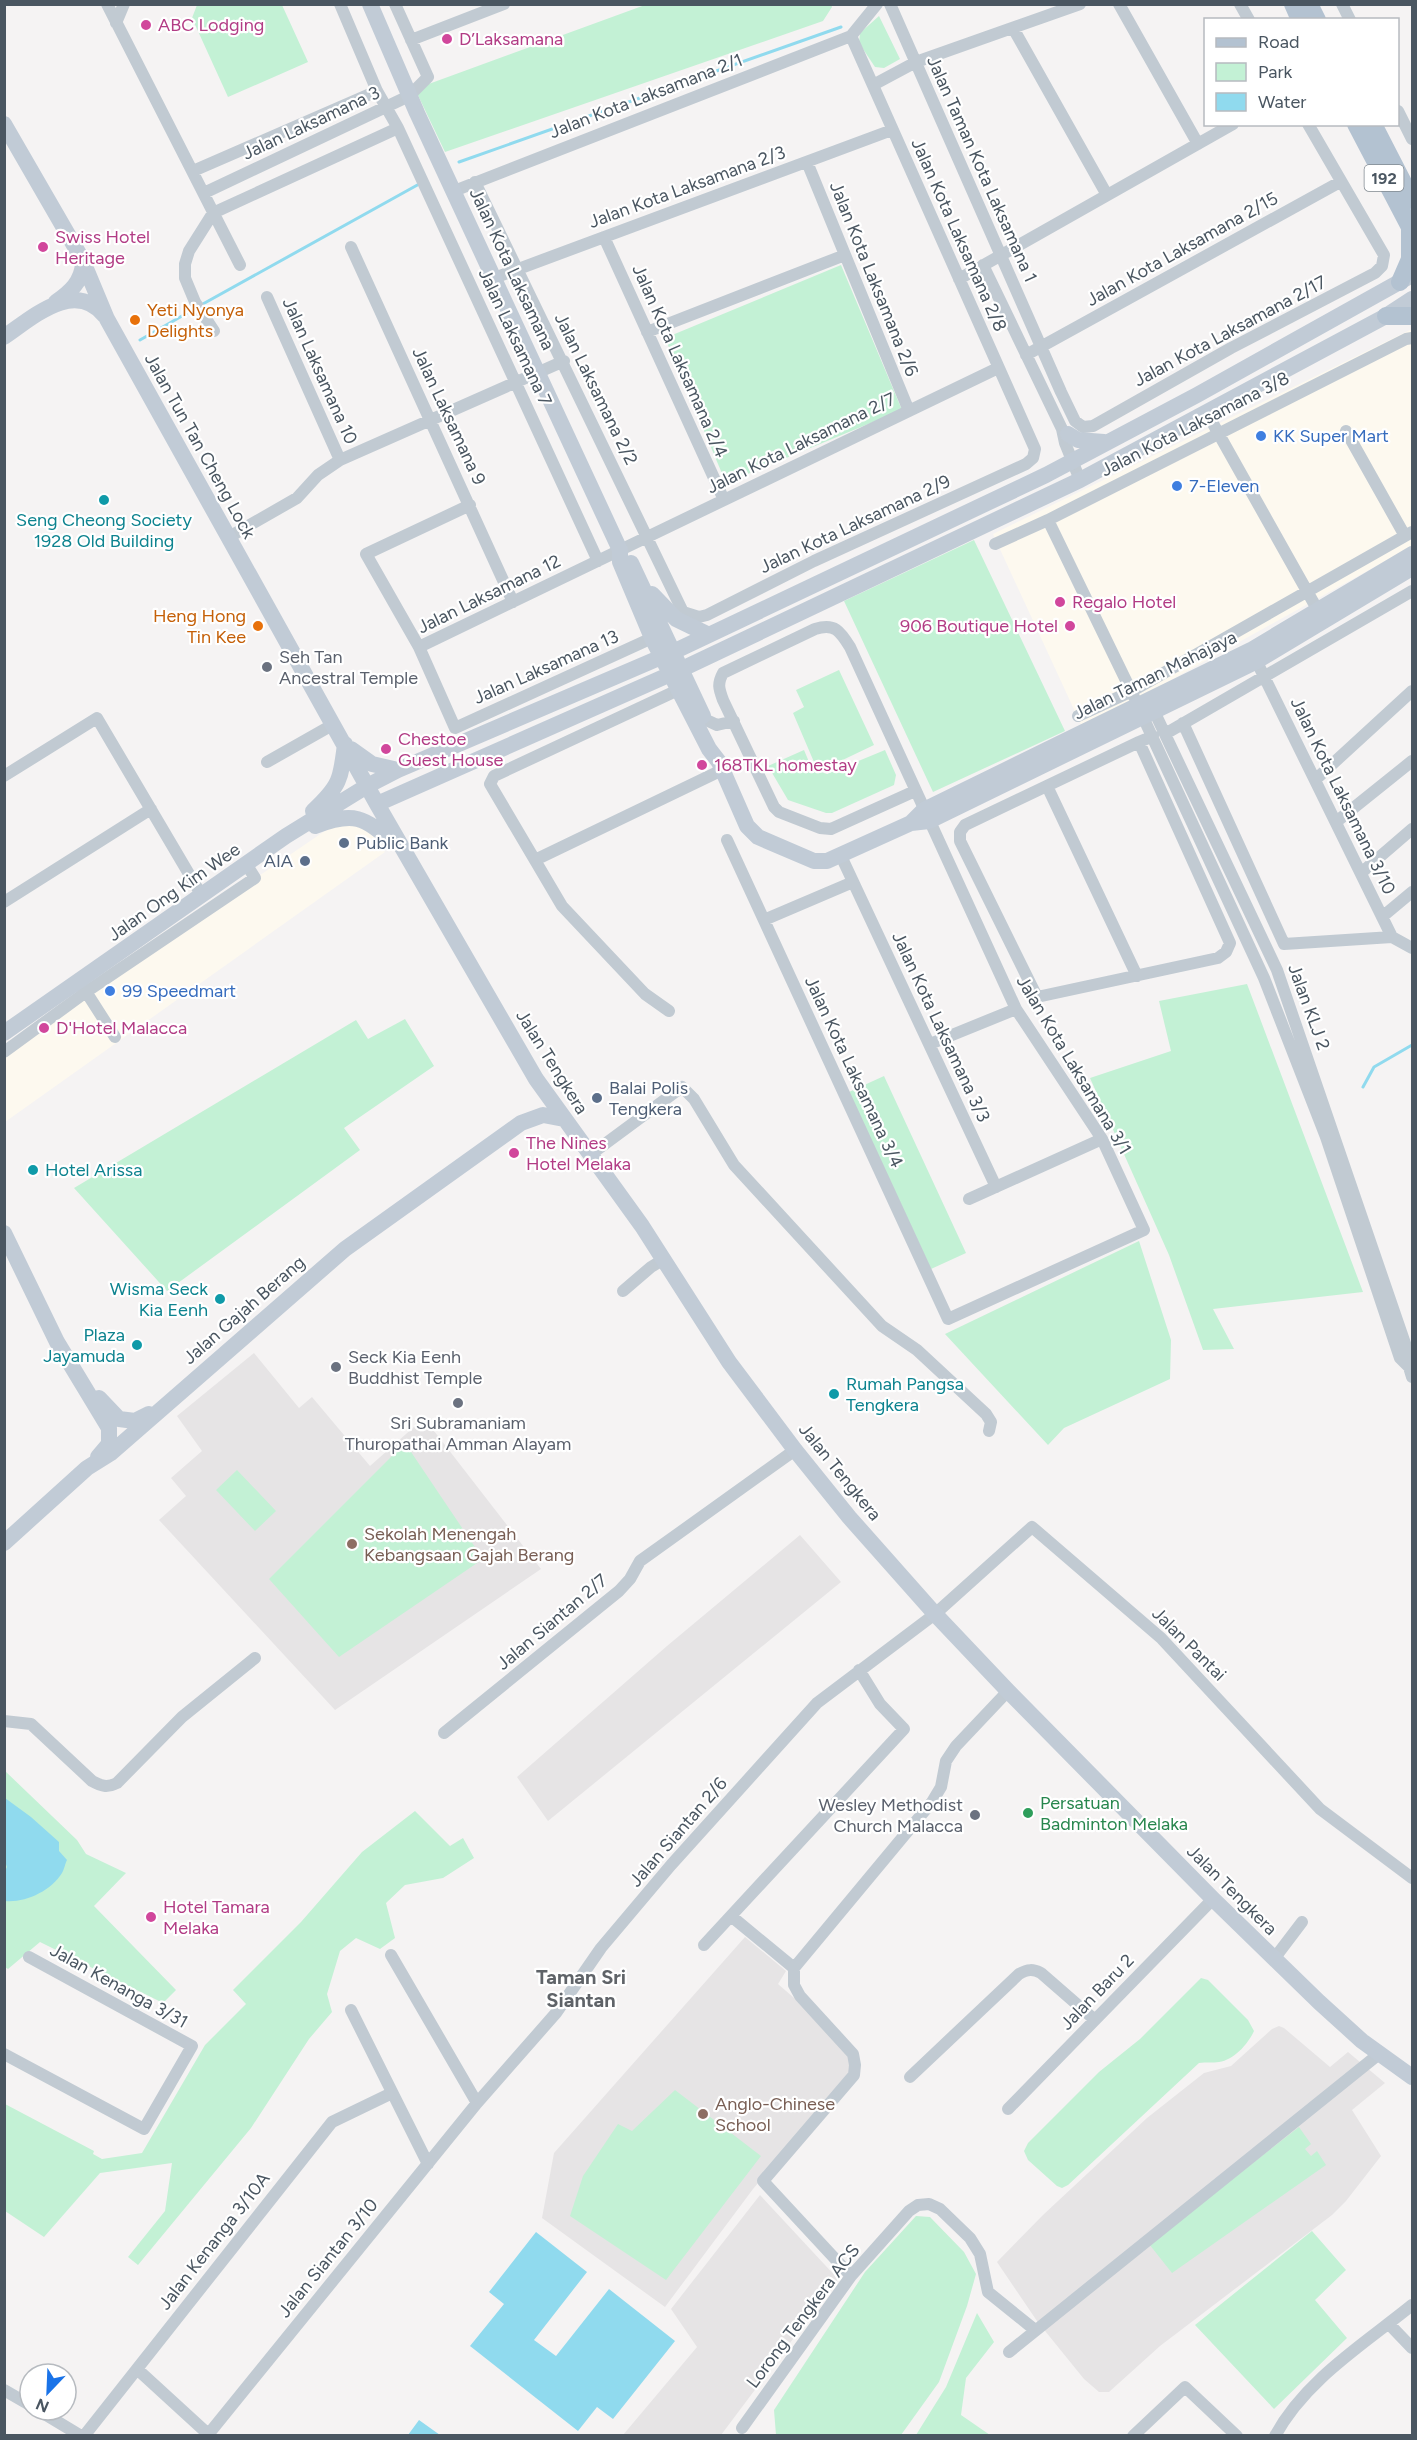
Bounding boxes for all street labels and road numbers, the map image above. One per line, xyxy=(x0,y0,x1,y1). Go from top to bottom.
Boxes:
street label: Jalan Kota Laksamana 2/1 xyxy=(546,49,746,143)
street label: Jalan Taman Kota Laksamana 1 xyxy=(922,53,1042,285)
street label: Jalan Laksamana 3 xyxy=(239,82,383,164)
street label: Jalan Kota Laksamana 2/8 xyxy=(906,135,1012,335)
street label: Jalan Kota Laksamana 2/3 xyxy=(586,141,788,233)
road number: 192 xyxy=(1364,165,1404,191)
street label: Jalan Kota Laksamana 2/6 xyxy=(825,178,923,380)
street label: Jalan Kota Laksamana xyxy=(465,184,559,354)
street label: Jalan Kota Laksamana 2/15 xyxy=(1082,187,1282,311)
street label: Jalan Kota Laksamana 2/4 xyxy=(627,261,733,461)
street label: Jalan Laksamana 7 xyxy=(474,265,557,409)
street label: Jalan Kota Laksamana 2/17 xyxy=(1130,271,1330,391)
street label: Jalan Laksamana 10 xyxy=(278,294,362,448)
street label: Jalan Laksamana 2/2 xyxy=(550,309,642,469)
street label: Jalan Laksamana 9 xyxy=(407,344,491,488)
street label: Jalan Tun Tan Cheng Lock xyxy=(140,350,260,543)
street label: Jalan Kota Laksamana 3/8 xyxy=(1097,367,1293,481)
street label: Jalan Kota Laksamana 2/7 xyxy=(703,387,899,498)
street label: Jalan Kota Laksamana 2/9 xyxy=(756,470,954,578)
street label: Jalan Laksamana 12 xyxy=(414,550,564,638)
street label: Jalan Laksamana 13 xyxy=(470,625,622,709)
street label: Jalan Taman Mahajaya xyxy=(1070,626,1240,724)
street label: Jalan Kota Laksamana 3/10 xyxy=(1286,694,1400,898)
street label: Jalan Ong Kim Wee xyxy=(104,838,244,946)
street label: Jalan Kota Laksamana 3/3 xyxy=(887,928,995,1126)
street label: Jalan KLJ 2 xyxy=(1283,961,1335,1053)
street label: Jalan Kota Laksamana 3/1 xyxy=(1012,971,1136,1159)
street label: Jalan Kota Laksamana 3/4 xyxy=(800,973,908,1171)
street label: Jalan Tengkera xyxy=(511,1006,593,1118)
street label: Jalan Gajah Berang xyxy=(179,1251,309,1369)
street label: Jalan Tengkera xyxy=(794,1419,886,1525)
street label: Jalan Siantan 2/7 xyxy=(492,1569,612,1675)
street label: Jalan Pantai xyxy=(1147,1602,1231,1686)
street label: Jalan Siantan 2/6 xyxy=(624,1773,732,1891)
street label: Jalan Tengkera xyxy=(1182,1840,1282,1940)
street label: Jalan Kenanga 3/31 xyxy=(46,1939,192,2033)
street label: Jalan Baru 2 xyxy=(1055,1950,1139,2034)
street label: Jalan Kenanga 3/10A xyxy=(154,2168,274,2314)
street label: Jalan Siantan 3/10 xyxy=(273,2194,383,2322)
street label: Lorong Tengkera ACS xyxy=(742,2240,864,2392)

